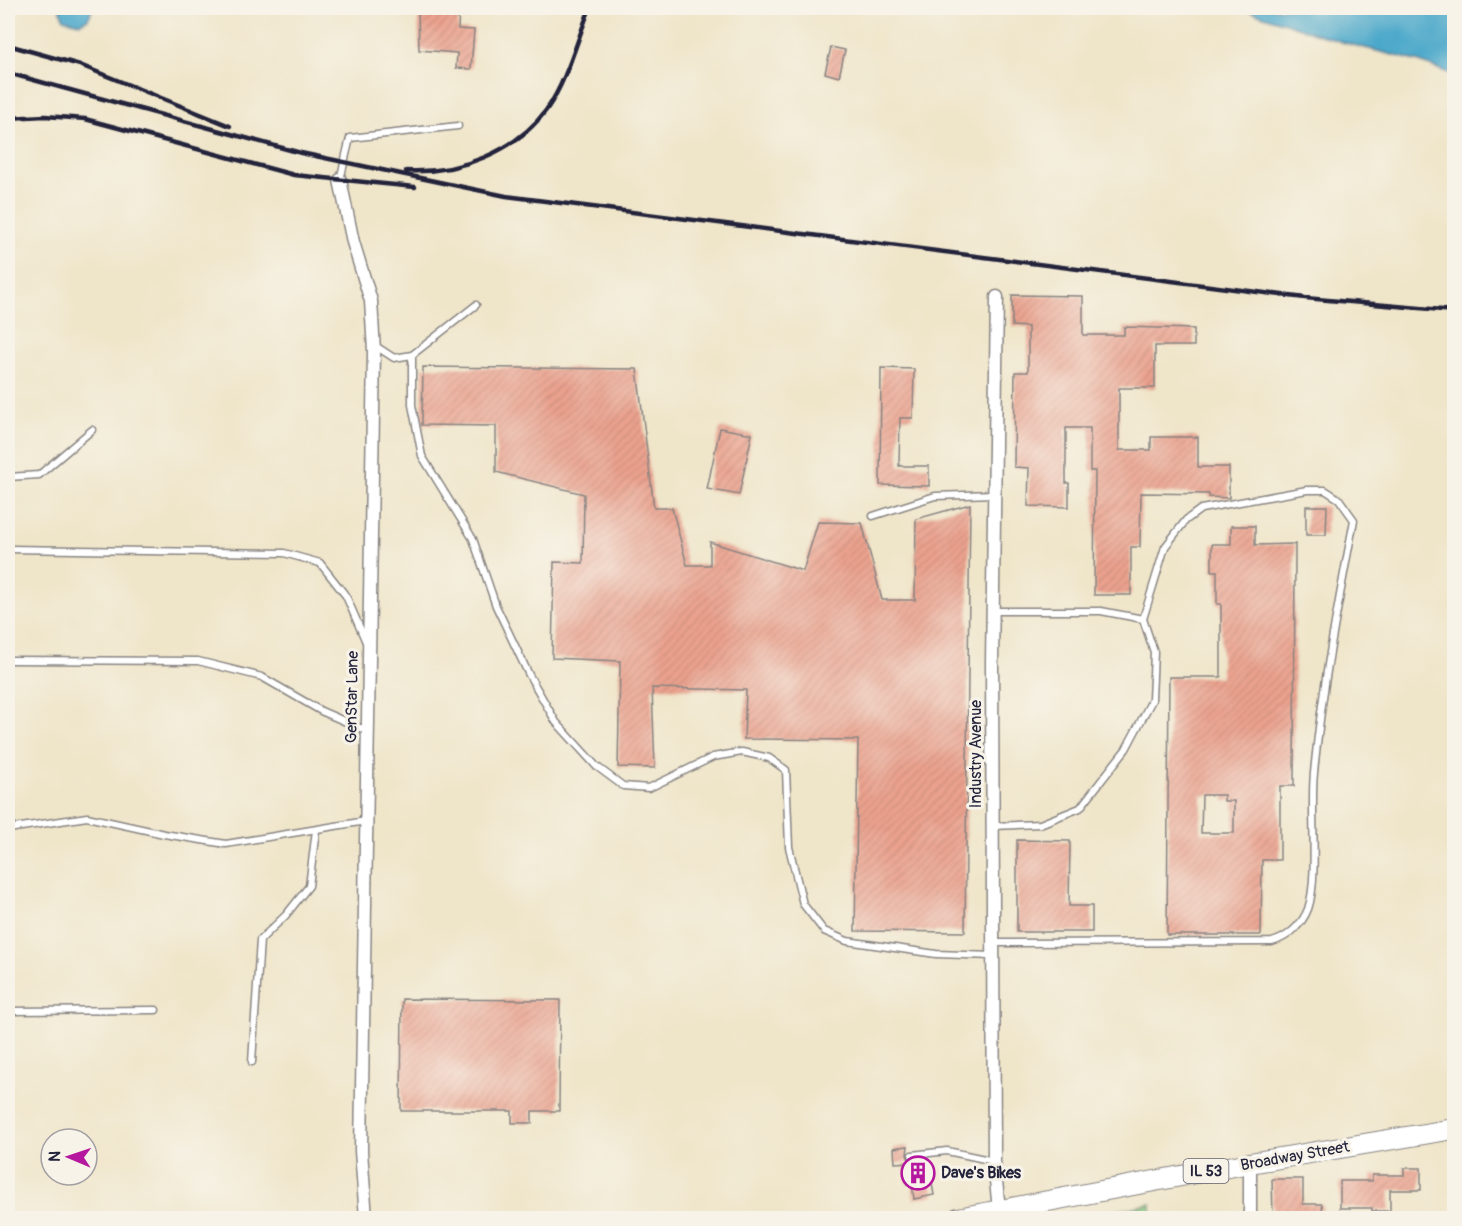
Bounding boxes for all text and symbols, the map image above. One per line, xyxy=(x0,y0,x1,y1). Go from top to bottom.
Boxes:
street label: GenStar Lane xyxy=(341,650,363,743)
street label: Industry Avenue xyxy=(966,700,986,808)
north arrow xyxy=(39,1127,99,1187)
street label: Broadway Street xyxy=(1239,1136,1352,1175)
text: N xyxy=(45,1151,65,1162)
building icon: Dave's Bikes xyxy=(900,1155,936,1191)
road number: IL 53 xyxy=(1184,1159,1228,1183)
place label: Dave's Bikes xyxy=(941,1163,1022,1183)

